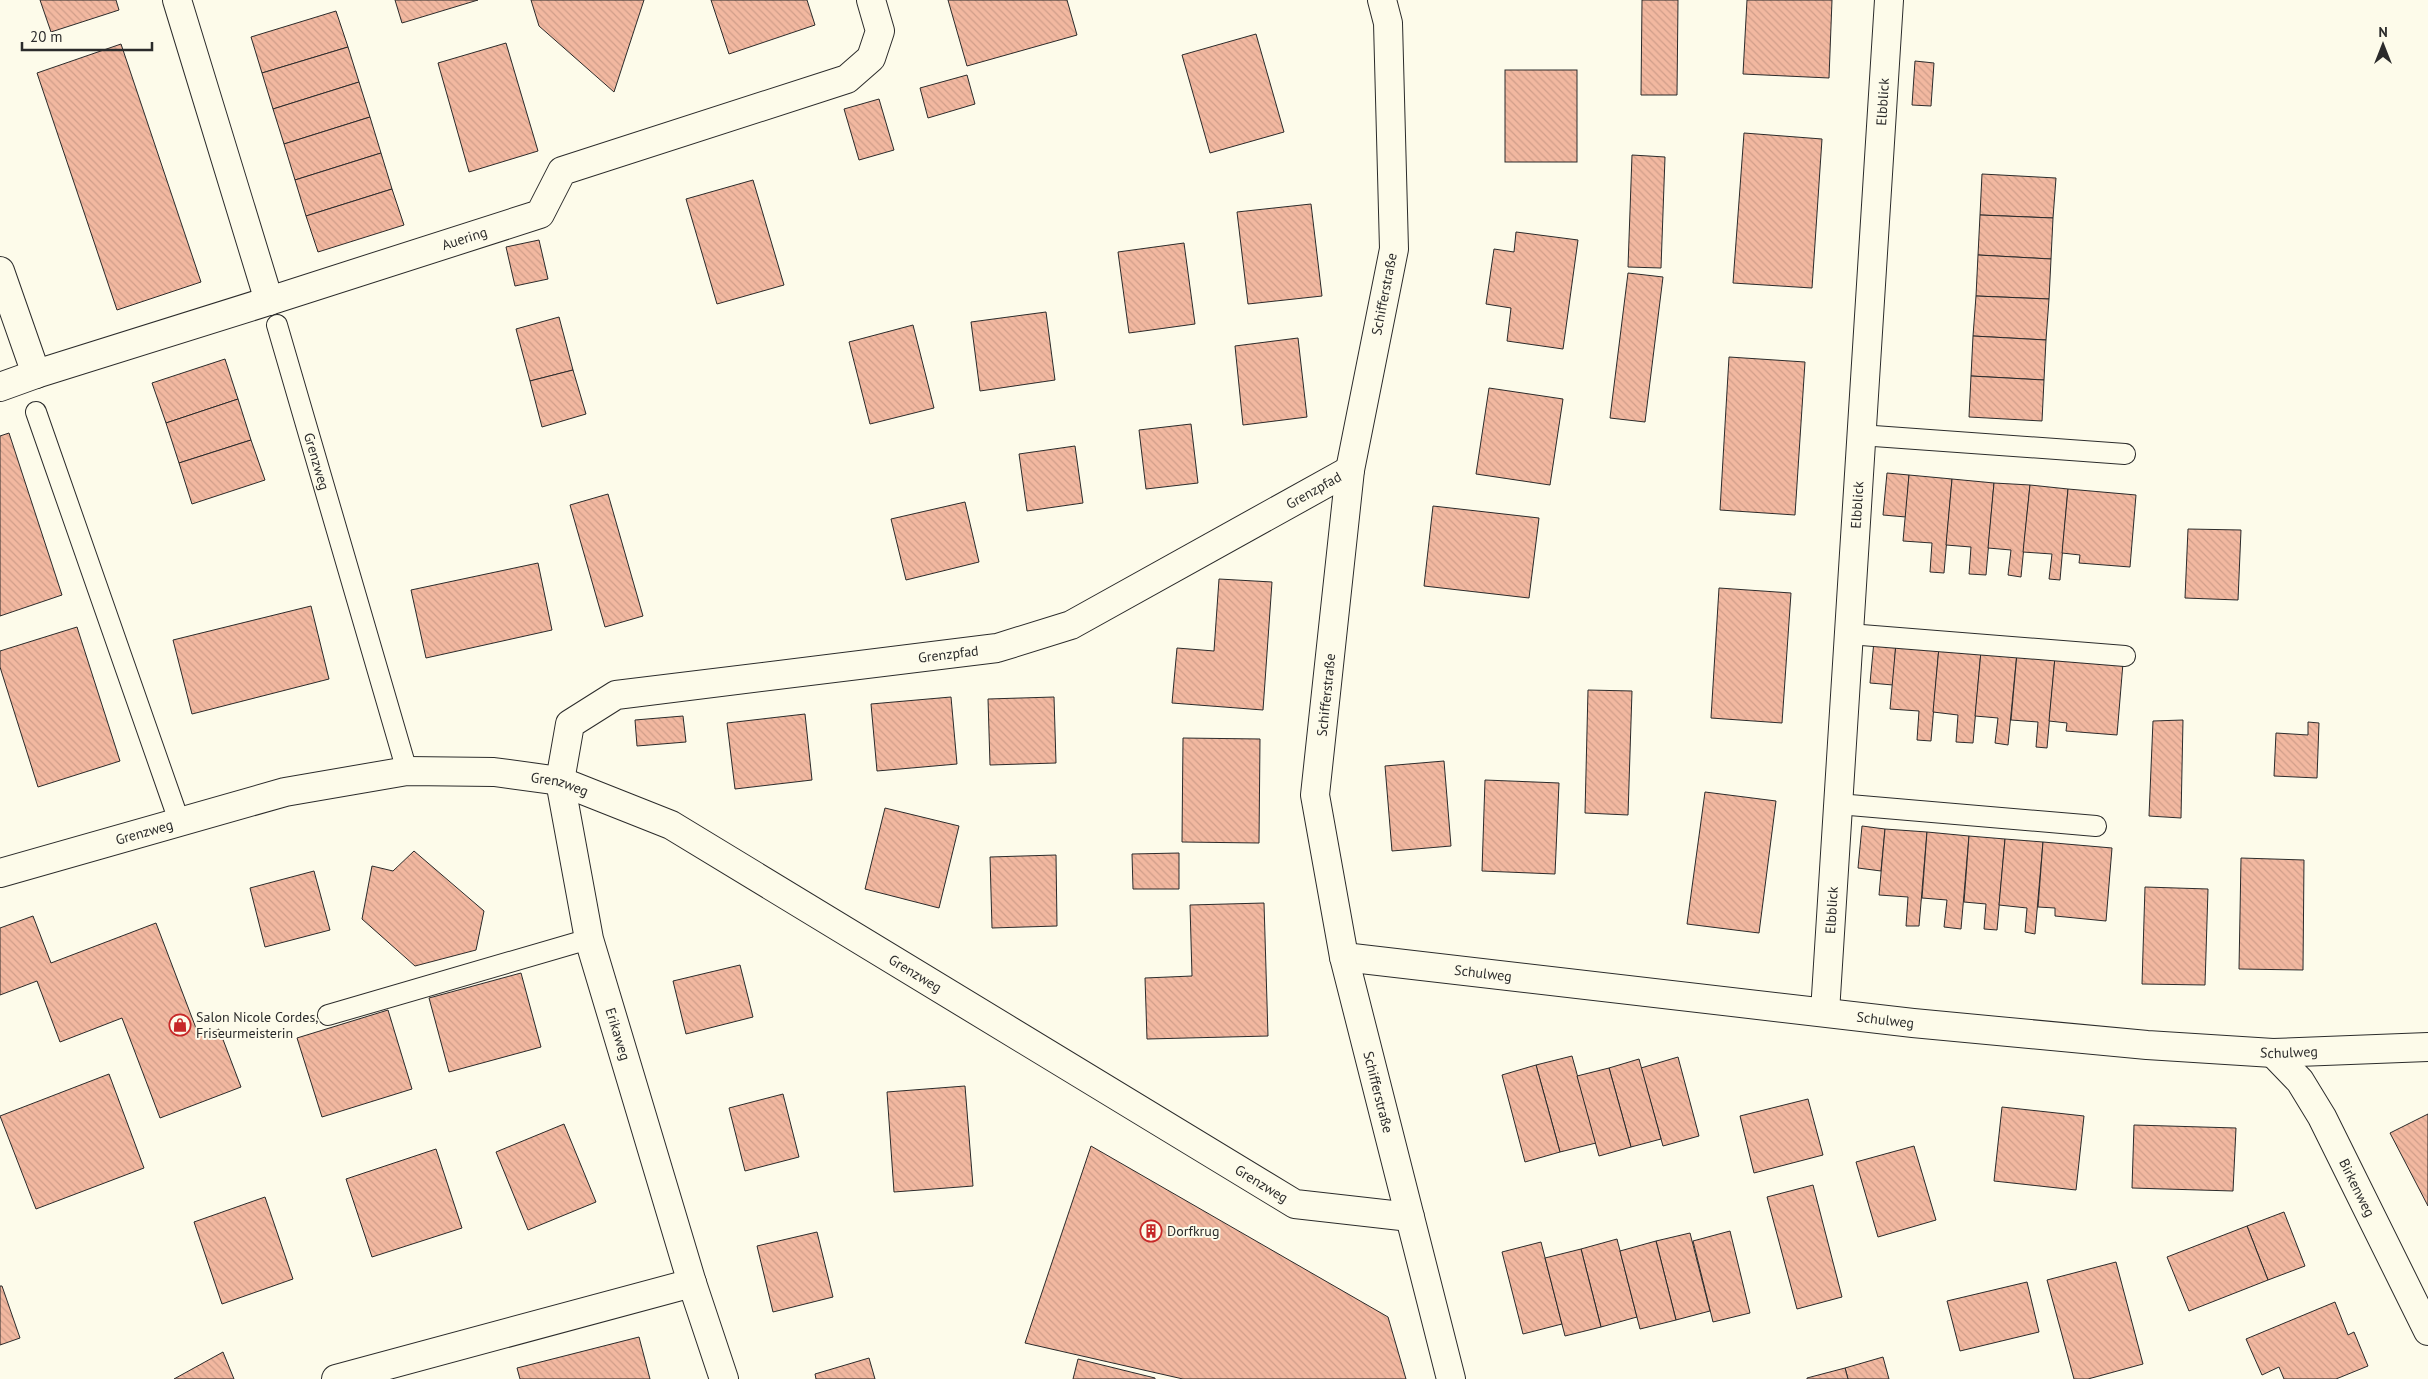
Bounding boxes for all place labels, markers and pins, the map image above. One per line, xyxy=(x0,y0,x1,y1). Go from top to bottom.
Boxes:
place label: Salon Nicole Cordes, Friseurmeisterin xyxy=(196,1008,318,1042)
shop icon: Salon Nicole Cordes, Friseurmeisterin xyxy=(168,1013,192,1037)
building icon: Dorfkrug xyxy=(1139,1219,1163,1243)
place label: Dorfkrug xyxy=(1167,1222,1219,1240)

